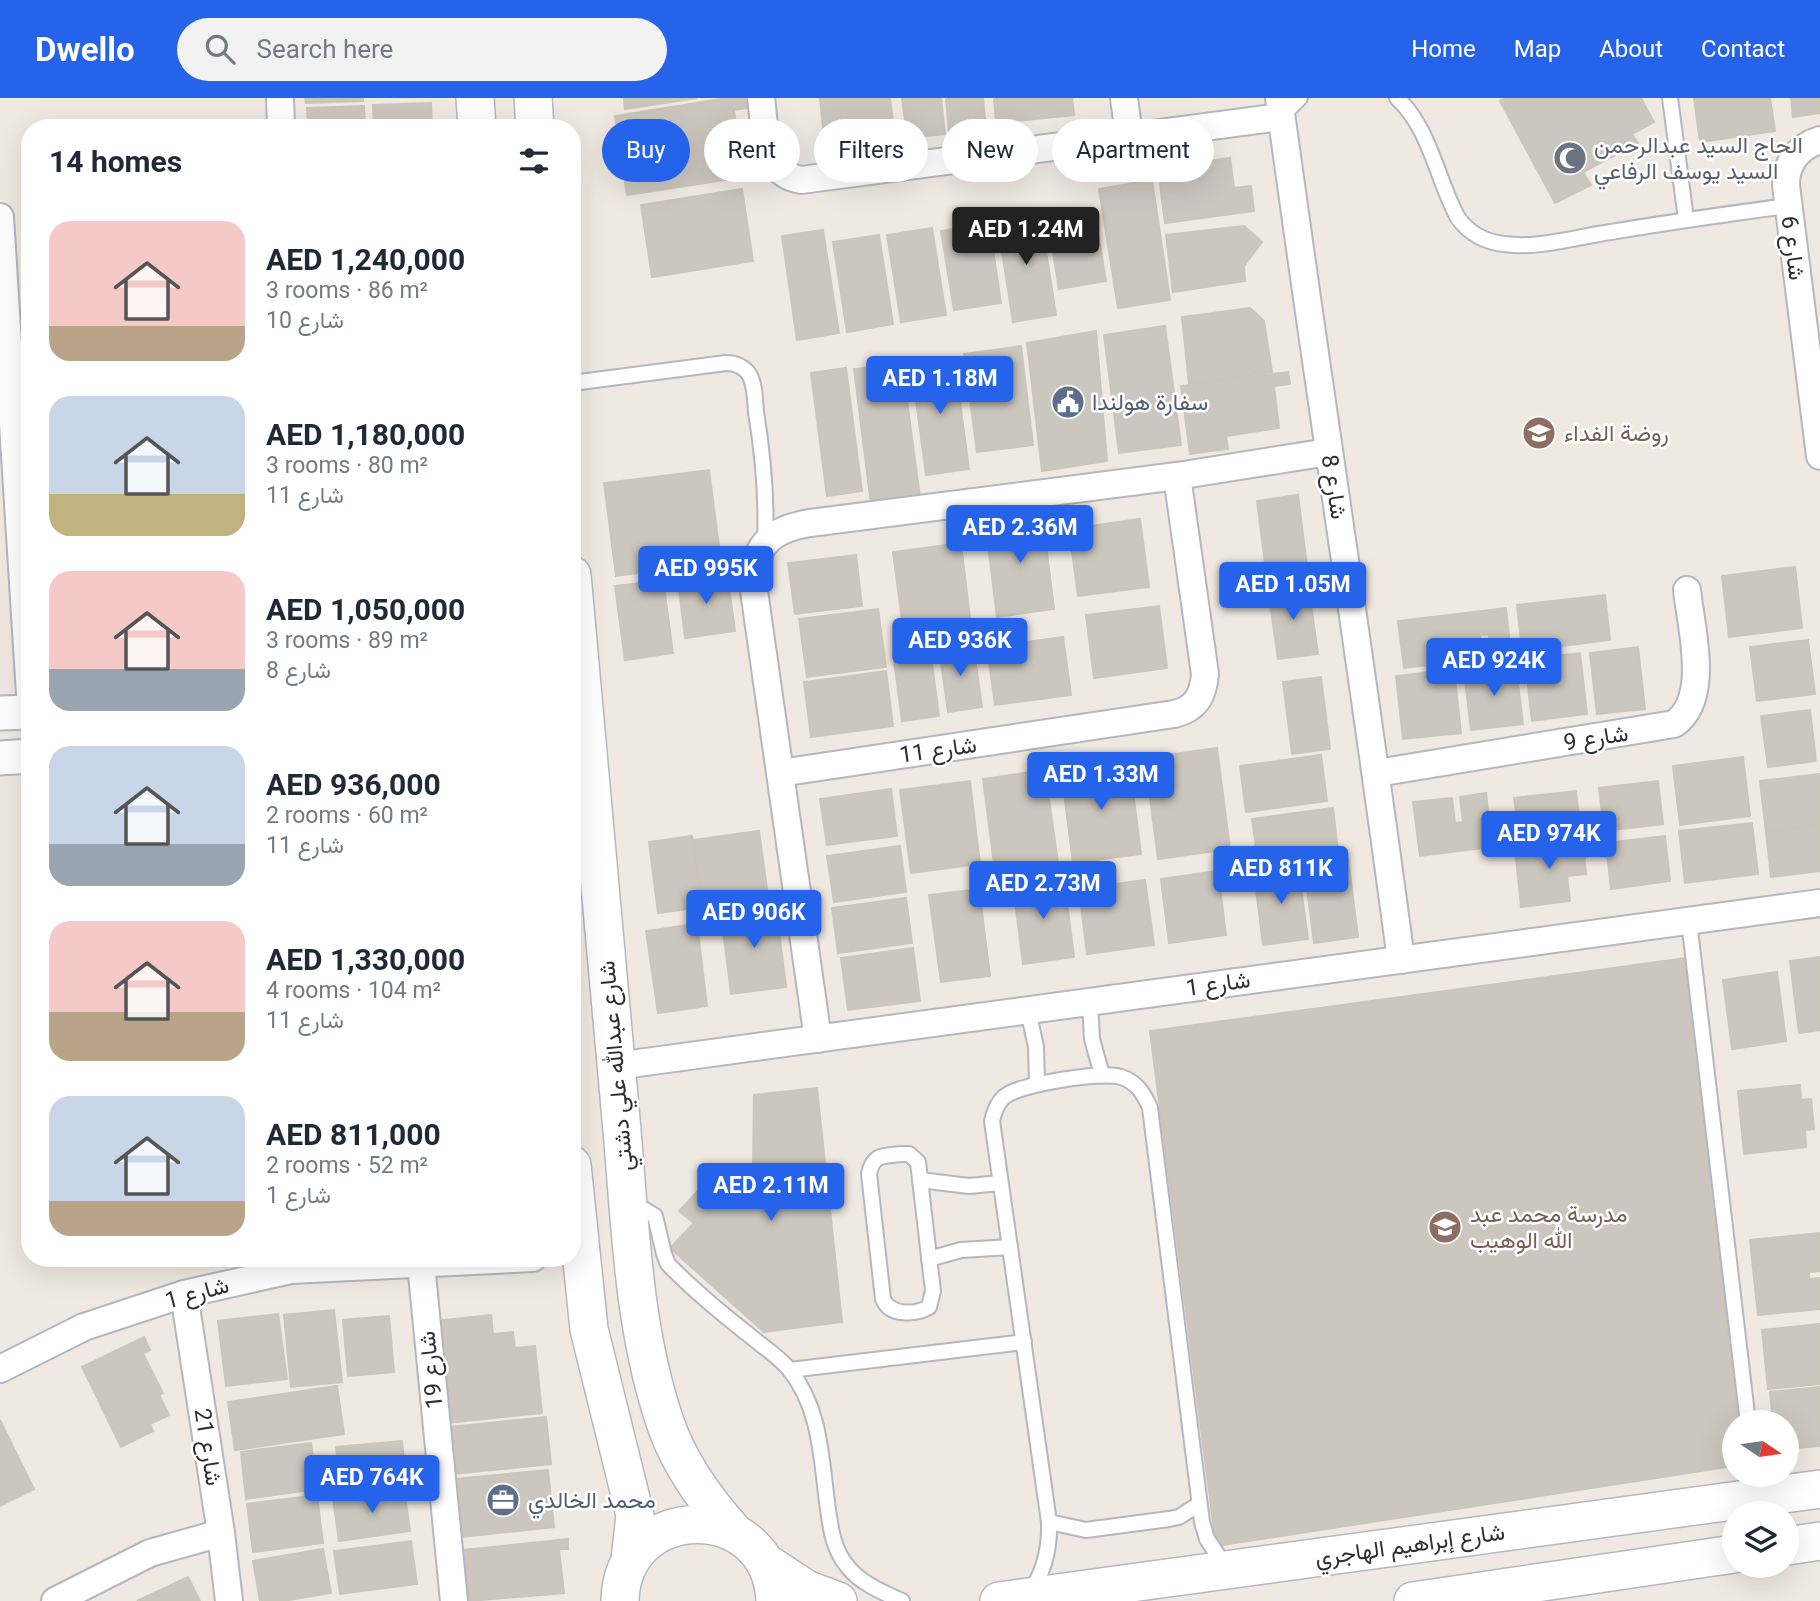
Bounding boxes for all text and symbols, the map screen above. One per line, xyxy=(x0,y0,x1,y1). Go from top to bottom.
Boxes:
search box xyxy=(177,18,667,81)
text: Dwello xyxy=(35,30,135,69)
icon: search xyxy=(201,30,239,68)
text: Search here xyxy=(257,34,393,64)
text: Home xyxy=(1411,35,1476,63)
text: Map xyxy=(1514,35,1561,63)
text: About xyxy=(1599,35,1663,63)
text: Contact xyxy=(1701,35,1785,63)
chip: Buy xyxy=(602,119,690,182)
chip: Rent xyxy=(704,119,800,182)
chip: Filters xyxy=(814,119,928,182)
chip: New xyxy=(942,119,1038,182)
chip: Apartment xyxy=(1052,119,1214,182)
place label: الحاج السيد عبدالرحمن السيد يوسف الرفاعي xyxy=(1594,132,1803,190)
mosque icon: الحاج السيد عبدالرحمن السيد يوسف الرفاعي xyxy=(1551,139,1589,177)
icon: filters xyxy=(515,142,553,180)
text: 14 homes xyxy=(49,144,182,179)
pin: AED 1.24M xyxy=(946,208,1106,267)
street label: شارع 6 xyxy=(1774,214,1810,282)
text: AED 1.24M xyxy=(968,216,1084,243)
text: AED 1,240,000 xyxy=(266,242,465,277)
icon: home xyxy=(105,249,189,333)
text: 3 rooms · 86 m² xyxy=(266,277,428,304)
text: شارع 10 xyxy=(266,307,344,334)
pin: AED 1.18M xyxy=(860,356,1020,416)
text: AED 1.18M xyxy=(882,365,998,392)
public building icon: سفارة هولندا xyxy=(1049,383,1087,421)
place label: سفارة هولندا xyxy=(1092,389,1208,417)
school or university icon: روضة الفداء xyxy=(1520,414,1558,452)
text: AED 1,180,000 xyxy=(266,417,465,452)
place label: روضة الفداء xyxy=(1564,420,1669,448)
icon: home xyxy=(105,424,189,508)
text: 3 rooms · 80 m² xyxy=(266,452,428,479)
street label: شارع 8 xyxy=(1314,453,1352,521)
text: شارع 11 xyxy=(266,482,344,509)
pin: AED 2.36M xyxy=(940,505,1100,565)
text: AED 2.36M xyxy=(962,514,1078,541)
pin: AED 995K xyxy=(634,546,778,606)
text: AED 995K xyxy=(654,555,758,582)
pin: AED 1.05M xyxy=(1213,562,1373,622)
text: AED 1.05M xyxy=(1235,571,1351,598)
text: AED 1,050,000 xyxy=(266,592,465,627)
icon: home xyxy=(105,599,189,683)
pin: AED 936K xyxy=(888,618,1032,678)
text: 3 rooms · 89 m² xyxy=(266,627,428,654)
text: AED 936K xyxy=(908,627,1012,654)
pin: AED 924K xyxy=(1422,638,1566,698)
text: AED 924K xyxy=(1442,647,1546,674)
text: شارع 8 xyxy=(266,657,331,684)
street label: شارع 9 xyxy=(1562,720,1630,758)
street label: شارع 11 xyxy=(898,731,979,771)
pin: AED 1.33M xyxy=(1021,752,1181,812)
text: AED 1.33M xyxy=(1043,761,1159,788)
text: AED 936,000 xyxy=(266,767,441,802)
icon: home xyxy=(105,774,189,858)
text: 2 rooms · 60 m² xyxy=(266,802,428,829)
pin: AED 974K xyxy=(1477,812,1621,871)
text: AED 974K xyxy=(1497,820,1601,847)
text: شارع 11 xyxy=(266,832,344,859)
pin: AED 811K xyxy=(1209,846,1353,906)
text: AED 811K xyxy=(1229,855,1333,882)
pin: AED 2.73M xyxy=(963,862,1123,921)
text: AED 2.73M xyxy=(985,870,1101,897)
pin: AED 906K xyxy=(682,890,826,950)
text: AED 906K xyxy=(702,899,806,926)
text: AED 1,330,000 xyxy=(266,942,465,977)
icon: home xyxy=(105,949,189,1033)
street label: شارع عبدالله علي دشتي xyxy=(593,959,644,1172)
street label: شارع 1 xyxy=(1184,966,1252,1004)
text: 4 rooms · 104 m² xyxy=(266,977,441,1004)
text: شارع 11 xyxy=(266,1007,344,1034)
text: AED 811,000 xyxy=(266,1117,441,1152)
icon: home xyxy=(105,1124,189,1208)
text: 2 rooms · 52 m² xyxy=(266,1152,428,1179)
pin: AED 2.11M xyxy=(691,1164,851,1223)
text: AED 2.11M xyxy=(713,1172,829,1199)
text: شارع 1 xyxy=(266,1182,331,1209)
place label: مدرسة محمد عبد الله الوهيب xyxy=(1470,1201,1628,1255)
school or university icon: مدرسة محمد عبد الله الوهيب xyxy=(1426,1208,1464,1246)
street label: شارع 1 xyxy=(162,1272,232,1316)
street label: شارع 19 xyxy=(414,1330,450,1410)
street label: شارع 21 xyxy=(187,1406,227,1488)
north arrow xyxy=(1722,1410,1799,1488)
map controls xyxy=(1722,1410,1799,1578)
pin: AED 764K xyxy=(300,1456,444,1515)
text: AED 764K xyxy=(320,1464,424,1491)
office icon: محمد الخالدي xyxy=(484,1481,522,1519)
place label: محمد الخالدي xyxy=(528,1487,656,1519)
button: layers xyxy=(1722,1501,1799,1578)
street label: شارع إبراهيم الهاجري xyxy=(1313,1518,1507,1577)

